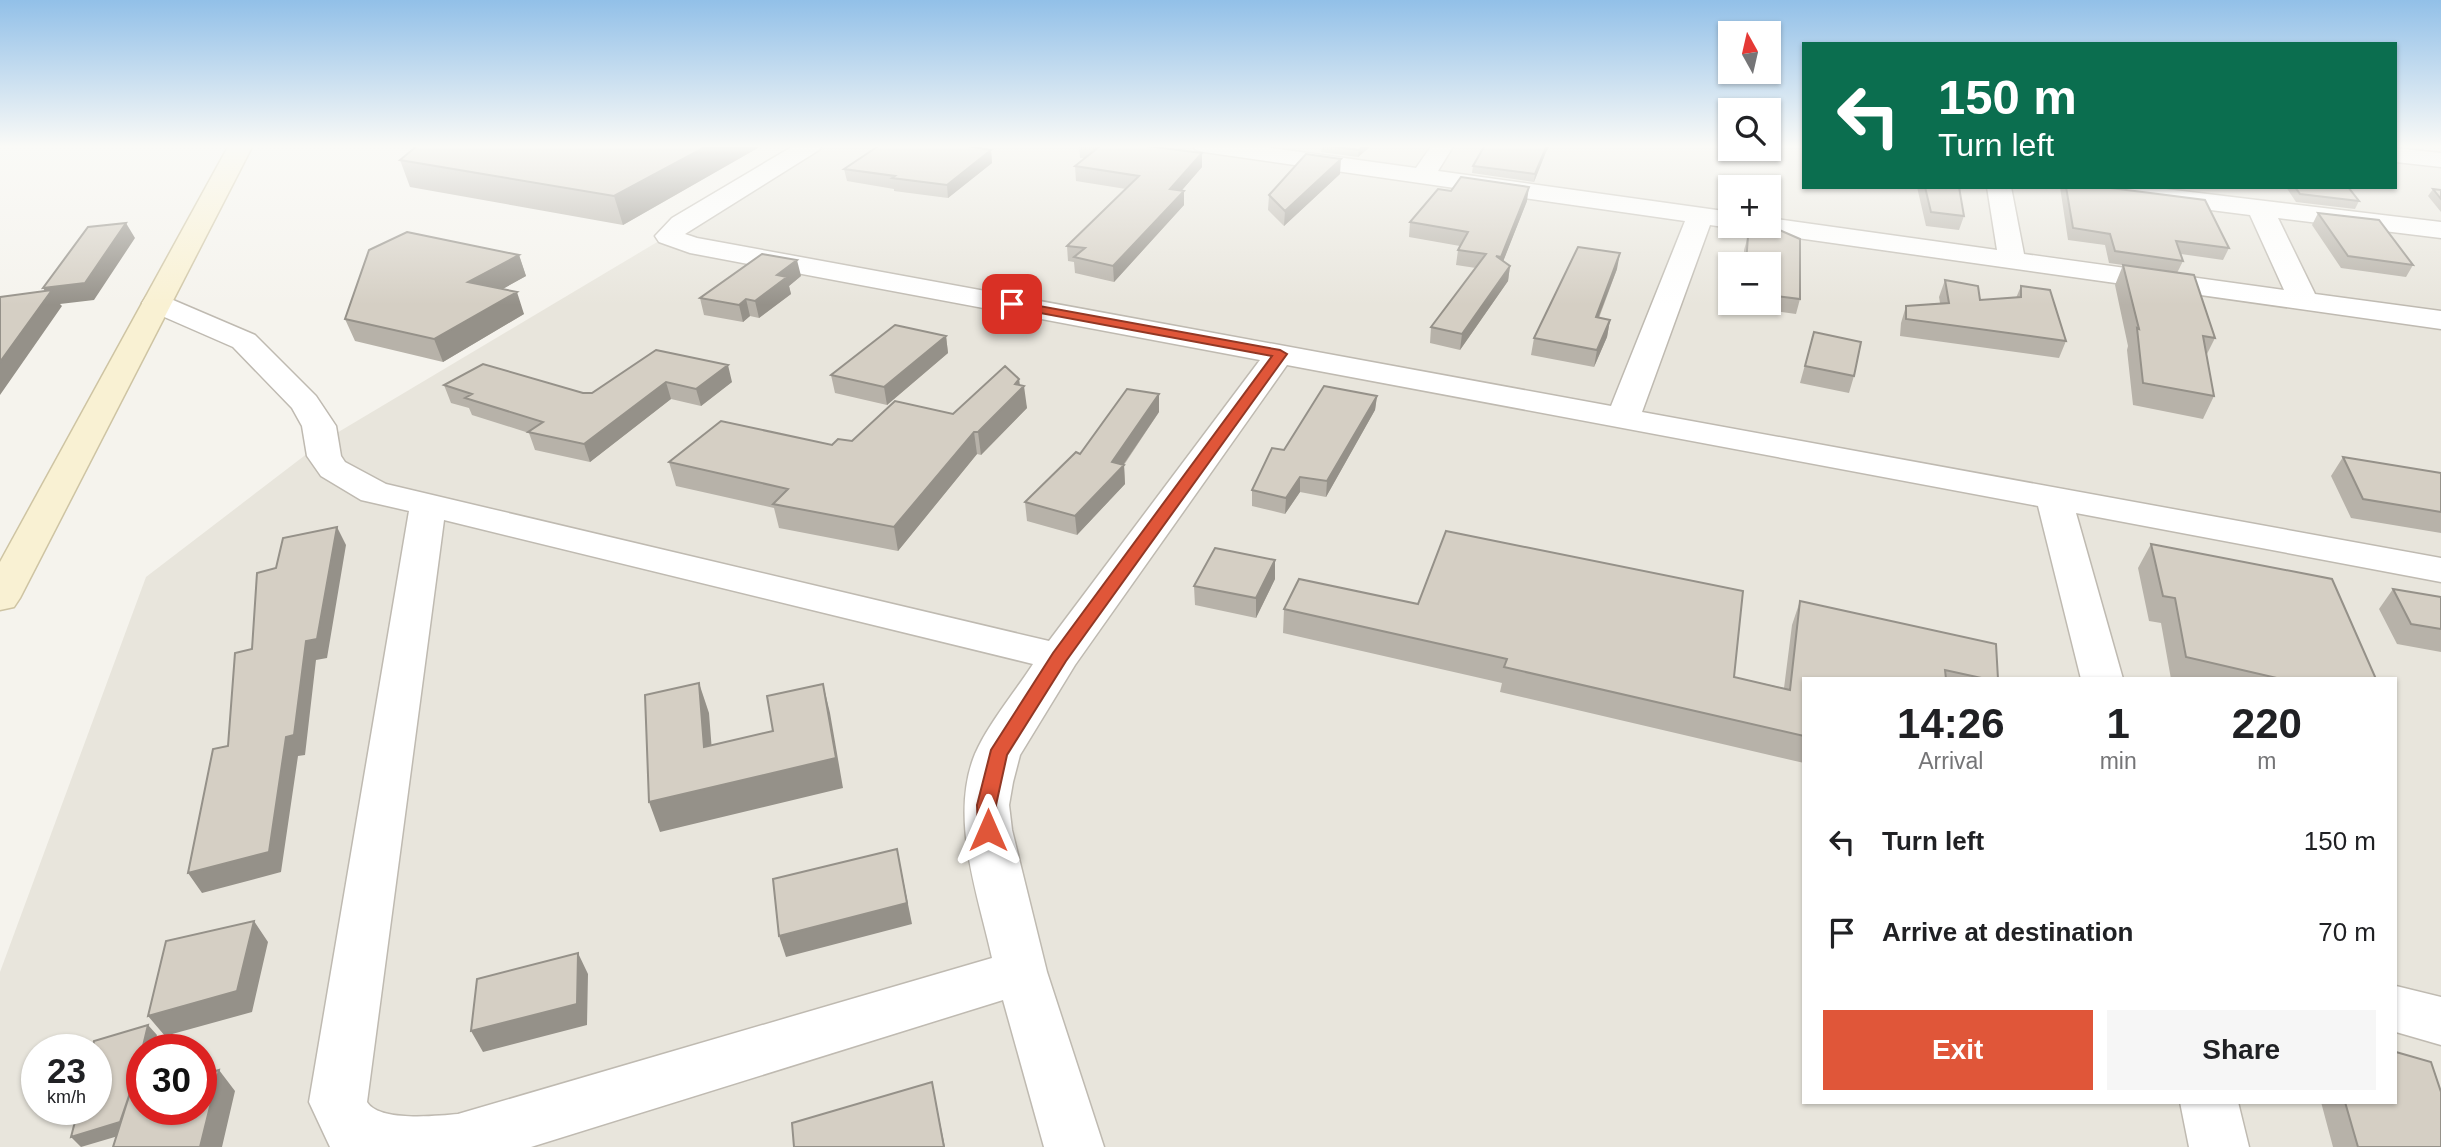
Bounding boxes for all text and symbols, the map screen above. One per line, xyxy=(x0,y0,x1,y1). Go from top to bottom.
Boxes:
north arrow xyxy=(1718,21,1782,84)
map controls xyxy=(1718,21,1781,315)
icon: left xyxy=(1823,70,1914,161)
text: 150 m xyxy=(1938,70,2077,124)
button: search xyxy=(1718,98,1781,161)
text: Turn left xyxy=(1938,127,2054,163)
button: + xyxy=(1718,175,1781,238)
button: − xyxy=(1718,252,1781,315)
pin xyxy=(982,274,1042,334)
icon: arrive xyxy=(993,285,1031,323)
text: 14:26 xyxy=(1897,700,2005,747)
text: 1 xyxy=(2106,700,2130,747)
text: 220 xyxy=(2232,700,2302,747)
text: Arrival xyxy=(1918,748,1983,774)
text: min xyxy=(2100,748,2137,774)
text: m xyxy=(2257,748,2276,774)
position arrow xyxy=(951,793,1025,867)
icon: left xyxy=(1823,823,1861,861)
text: Turn left xyxy=(1882,826,1984,856)
text: 150 m xyxy=(2304,826,2376,856)
icon: arrive xyxy=(1823,914,1861,952)
text: Arrive at destination xyxy=(1882,917,2133,947)
text: 70 m xyxy=(2318,917,2376,947)
button: Exit xyxy=(1823,1010,2093,1090)
button: Share xyxy=(2107,1010,2376,1090)
speed limit sign: 30 xyxy=(126,1034,217,1125)
text: 23 xyxy=(47,1051,86,1090)
text: km/h xyxy=(47,1087,86,1107)

